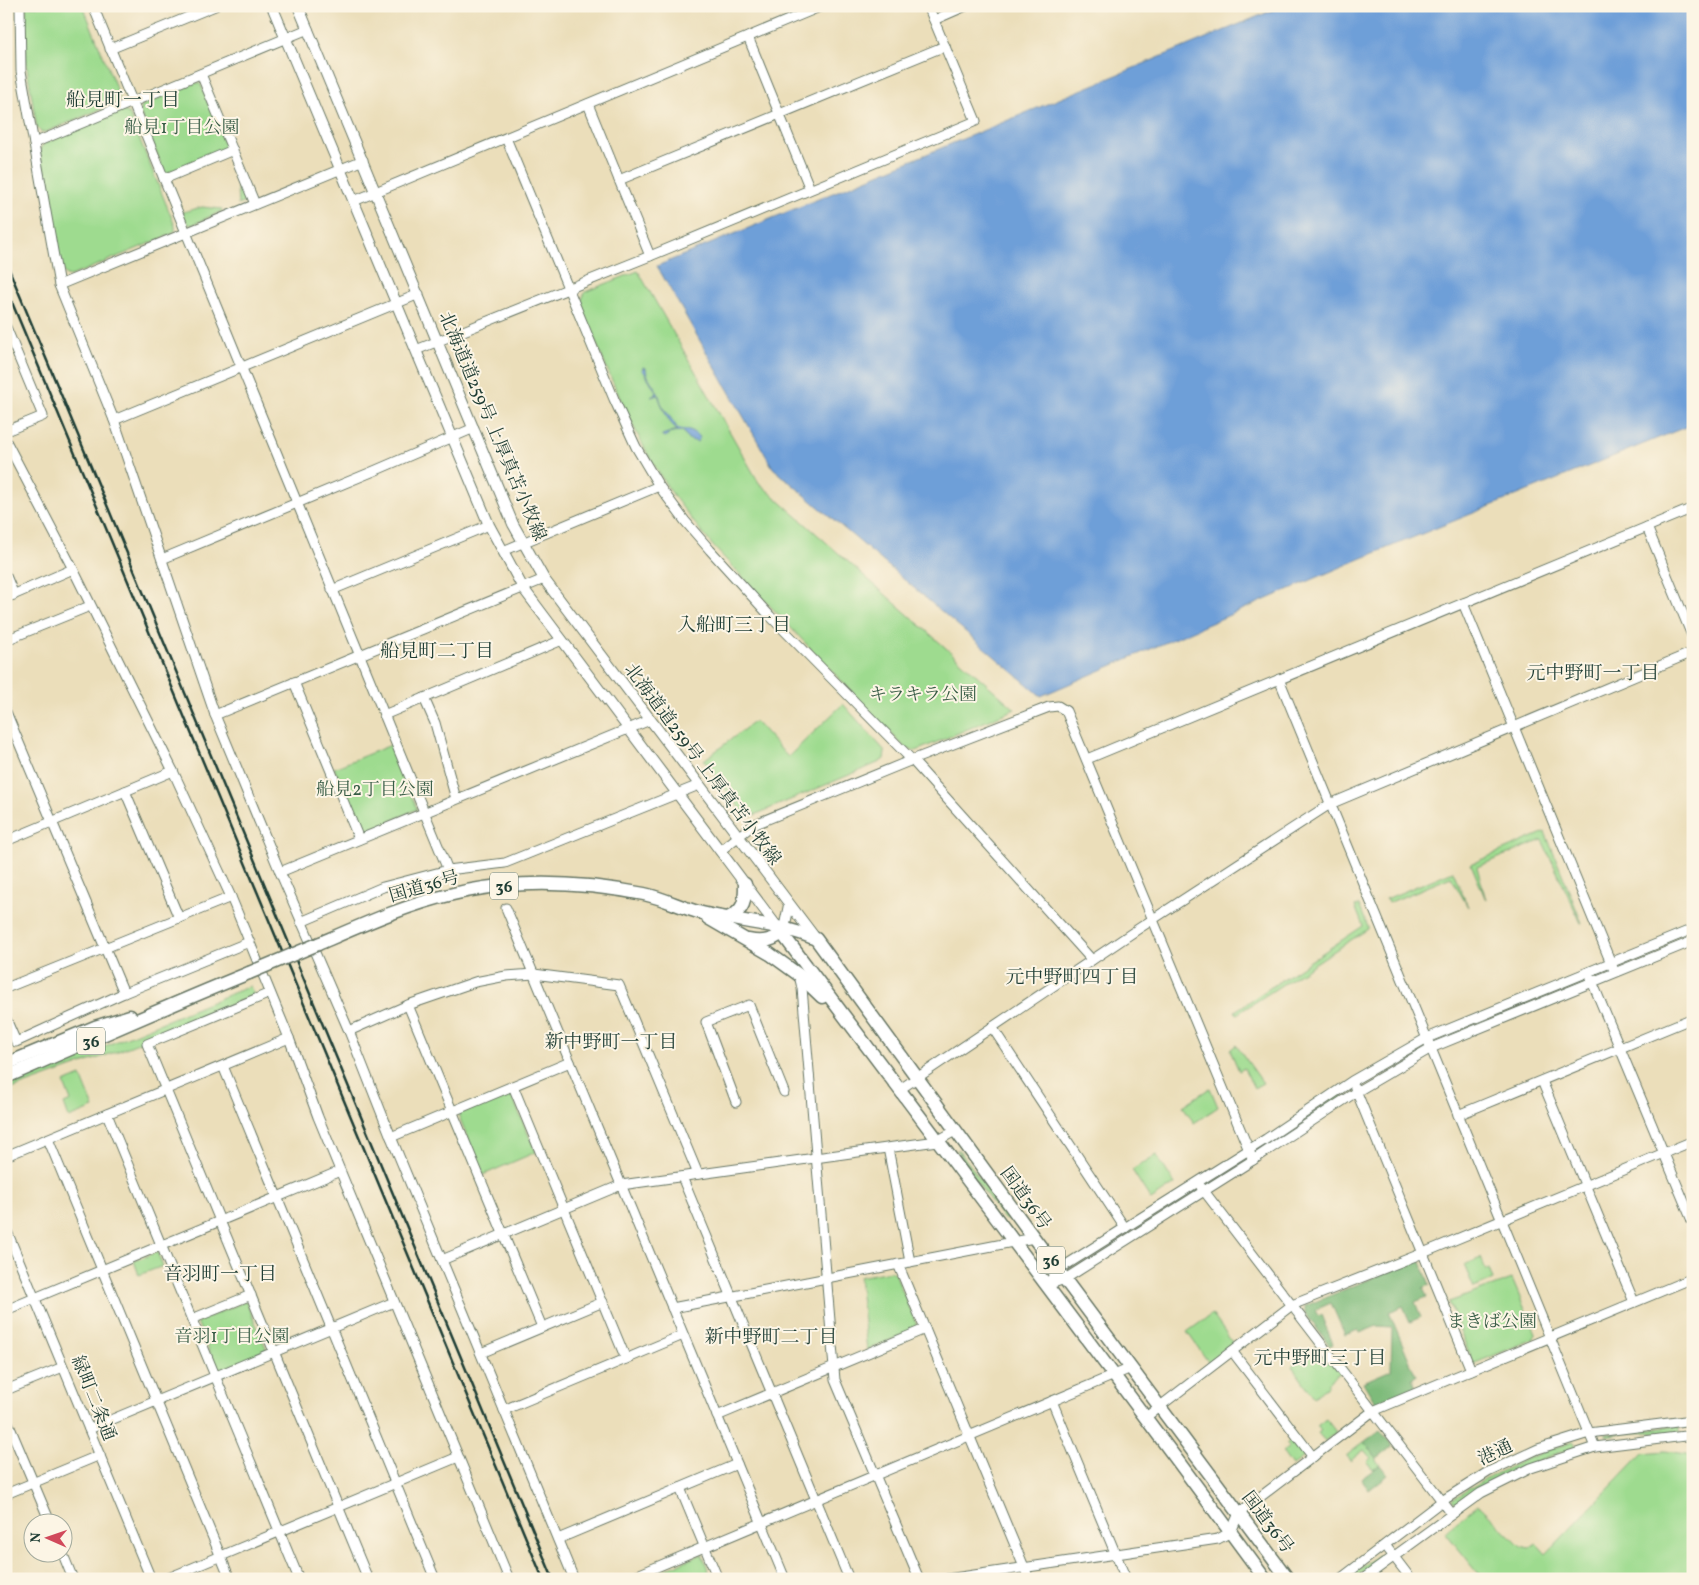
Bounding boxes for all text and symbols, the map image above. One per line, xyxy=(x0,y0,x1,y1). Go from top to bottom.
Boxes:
district label: 船見町一丁目 xyxy=(66,88,180,114)
park label: 船見1丁目公園 xyxy=(125,116,239,141)
street label: 北海道道259号 上厚真苫小牧線 xyxy=(432,308,551,545)
district label: 入船町三丁目 xyxy=(677,613,791,639)
district label: 船見町二丁目 xyxy=(380,639,494,665)
street label: 北海道道259号 上厚真苫小牧線 xyxy=(618,659,786,871)
district label: 元中野町一丁目 xyxy=(1526,661,1660,687)
park label: キラキラ公園 xyxy=(869,683,977,708)
park label: 船見2丁目公園 xyxy=(316,778,434,803)
street label: 国道36号 xyxy=(386,865,463,909)
road number: 36 xyxy=(490,872,518,899)
district label: 元中野町四丁目 xyxy=(1005,965,1139,991)
road number: 36 xyxy=(77,1028,105,1054)
district label: 新中野町一丁目 xyxy=(544,1030,678,1056)
street label: 国道36号 xyxy=(993,1162,1056,1235)
road number: 36 xyxy=(1037,1246,1065,1274)
district label: 音羽町一丁目 xyxy=(163,1262,277,1288)
park label: まきば公園 xyxy=(1447,1310,1537,1335)
park label: 音羽1丁目公園 xyxy=(175,1325,289,1350)
district label: 新中野町二丁目 xyxy=(704,1325,838,1351)
district label: 元中野町三丁目 xyxy=(1253,1346,1387,1372)
street label: 緑町二条通 xyxy=(64,1352,121,1445)
street label: 港通 xyxy=(1474,1434,1517,1472)
street label: 国道36号 xyxy=(1235,1486,1299,1559)
north arrow xyxy=(22,1512,72,1562)
text: N xyxy=(27,1532,46,1543)

